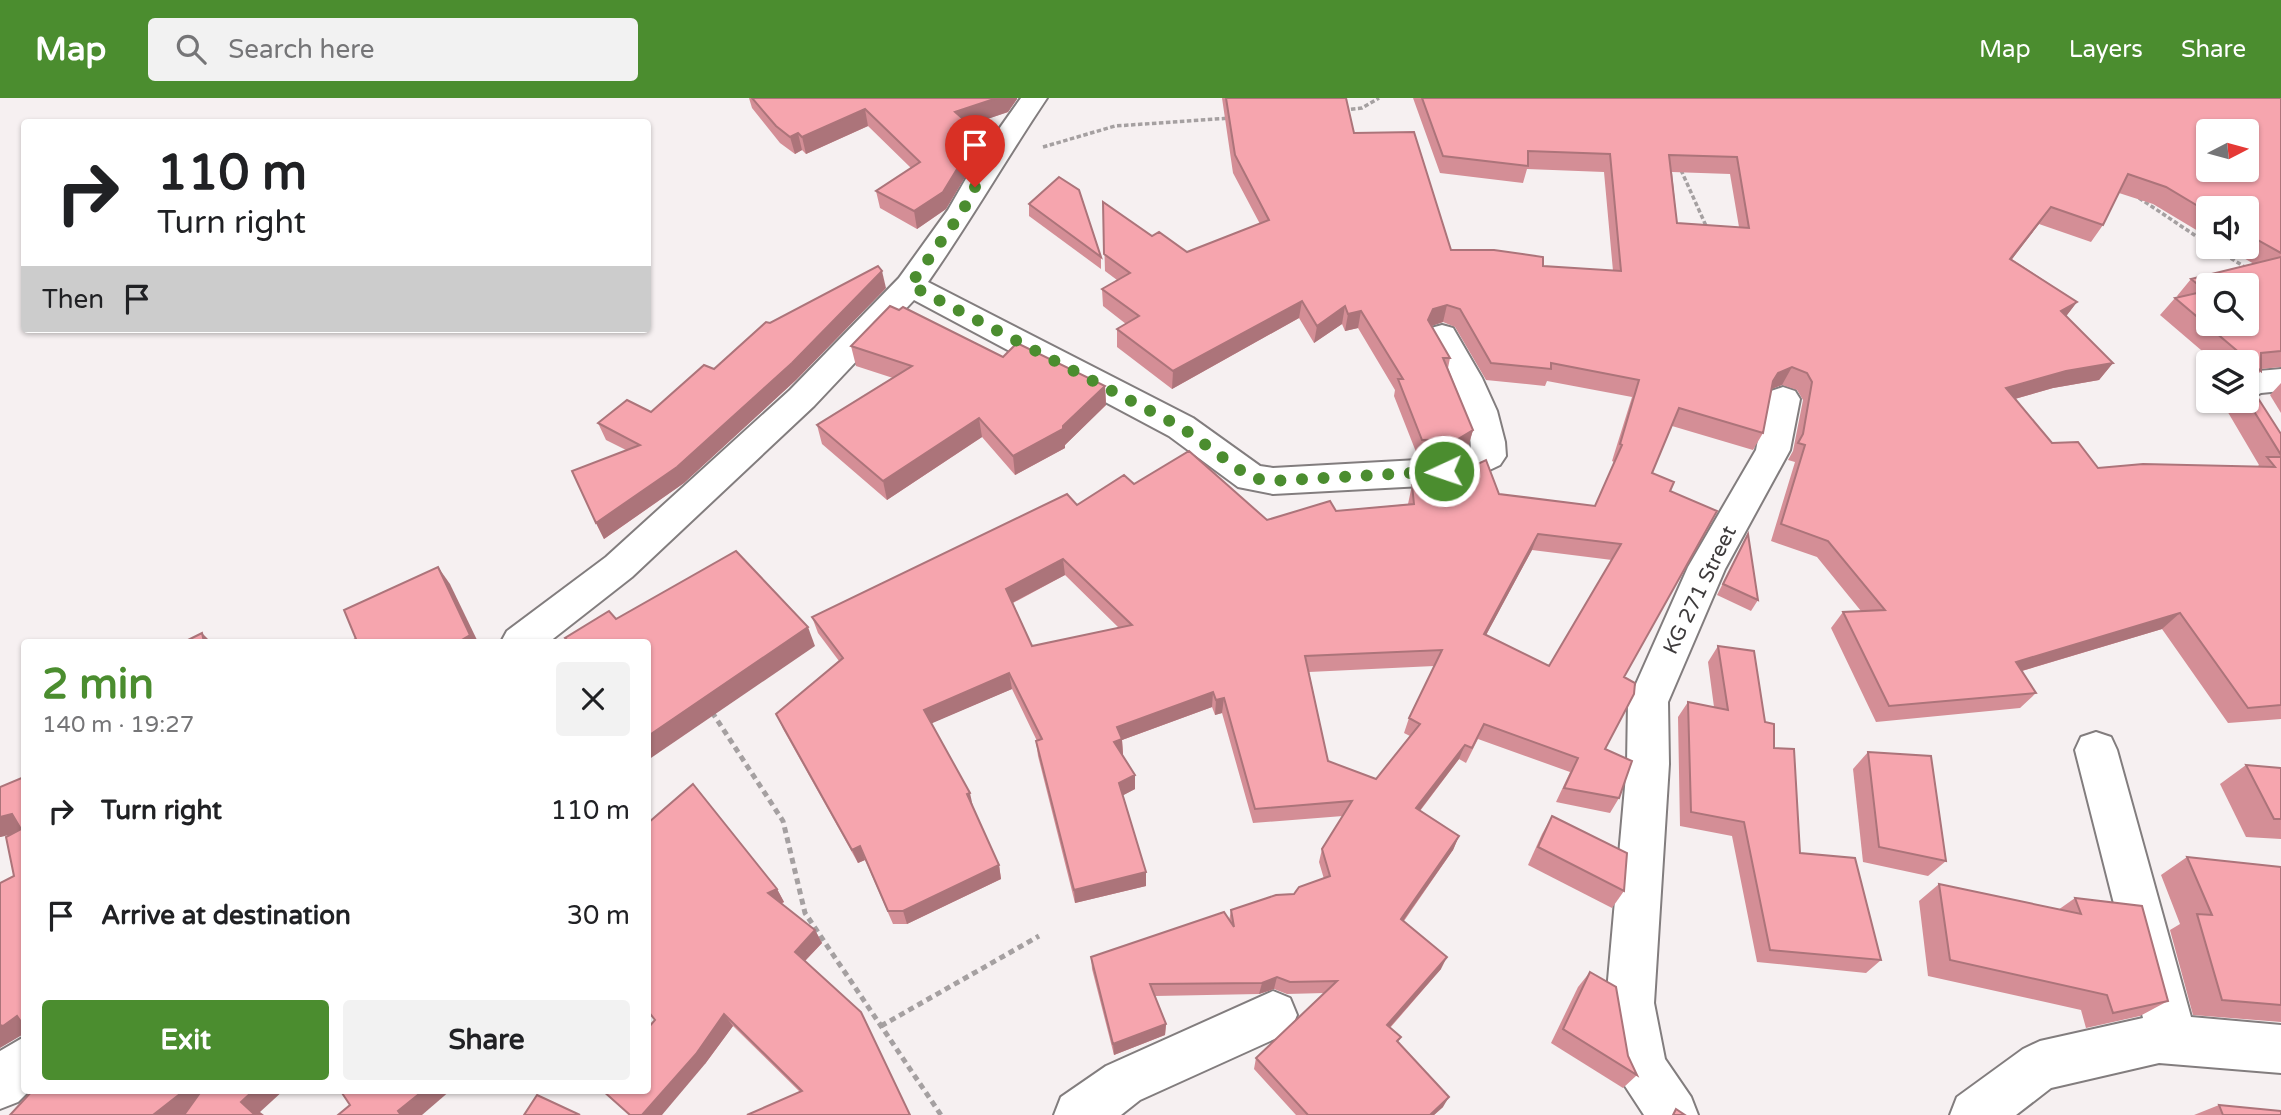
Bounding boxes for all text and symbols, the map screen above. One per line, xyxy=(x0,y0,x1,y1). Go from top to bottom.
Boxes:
search box xyxy=(148,18,638,81)
text: Map xyxy=(35,30,106,69)
icon: search xyxy=(172,30,210,68)
text: Search here xyxy=(228,34,374,65)
text: Map xyxy=(1979,35,2031,64)
text: Layers xyxy=(2069,35,2143,64)
text: Share xyxy=(2181,35,2246,64)
pin xyxy=(945,115,1005,187)
north arrow xyxy=(2196,119,2259,182)
map controls xyxy=(2196,119,2259,413)
icon: arrive xyxy=(956,126,994,164)
text: 110 m xyxy=(157,144,307,203)
icon: right xyxy=(42,147,133,238)
button: sound xyxy=(2196,196,2259,259)
text: Turn right xyxy=(157,204,306,242)
button: search xyxy=(2196,273,2259,336)
icon: arrive xyxy=(118,280,156,318)
text: Then xyxy=(42,284,104,315)
button: layers xyxy=(2196,350,2259,413)
position arrow xyxy=(1407,434,1481,508)
street label: KG 271 Street xyxy=(1658,522,1742,658)
text: 2 min xyxy=(42,659,154,710)
button: close xyxy=(556,662,630,736)
text: 140 m · 19:27 xyxy=(42,711,194,739)
icon: right xyxy=(42,792,80,830)
text: Turn right xyxy=(101,795,222,826)
text: 110 m xyxy=(550,795,630,826)
icon: arrive xyxy=(42,897,80,935)
text: Arrive at destination xyxy=(101,900,351,931)
text: 30 m xyxy=(567,900,630,931)
button: Exit xyxy=(42,1000,329,1080)
button: Share xyxy=(343,1000,630,1080)

